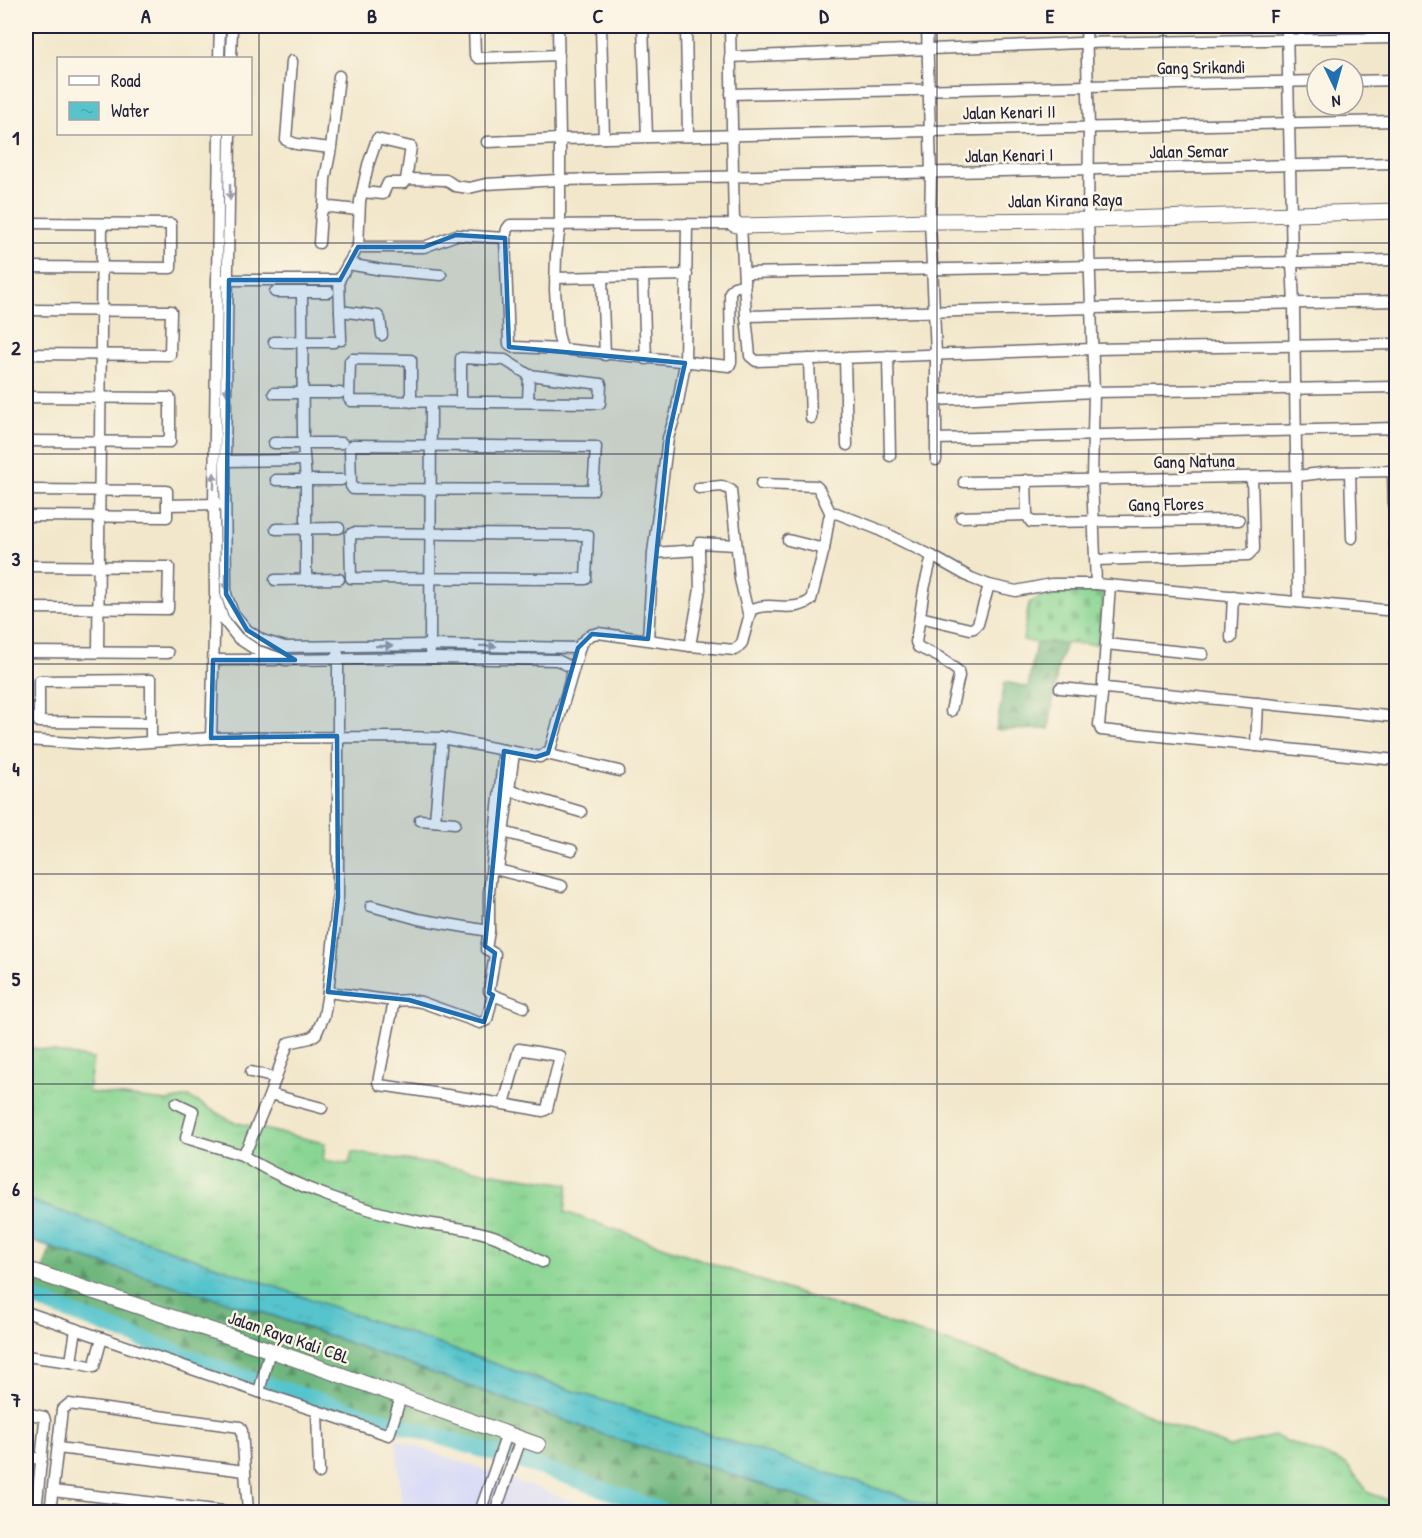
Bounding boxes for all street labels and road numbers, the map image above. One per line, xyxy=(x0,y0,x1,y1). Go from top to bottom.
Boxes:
street label: Gang Srikandi xyxy=(1156,54,1246,80)
street label: Jalan Kenari II xyxy=(962,99,1056,125)
street label: Jalan Semar xyxy=(1149,138,1229,164)
street label: Jalan Kenari I xyxy=(964,142,1054,168)
street label: Jalan Kirana Raya xyxy=(1008,187,1122,213)
street label: Gang Natuna xyxy=(1153,448,1235,474)
street label: Gang Flores xyxy=(1128,491,1204,517)
street label: Jalan Raya Kali CBL xyxy=(225,1305,353,1370)

